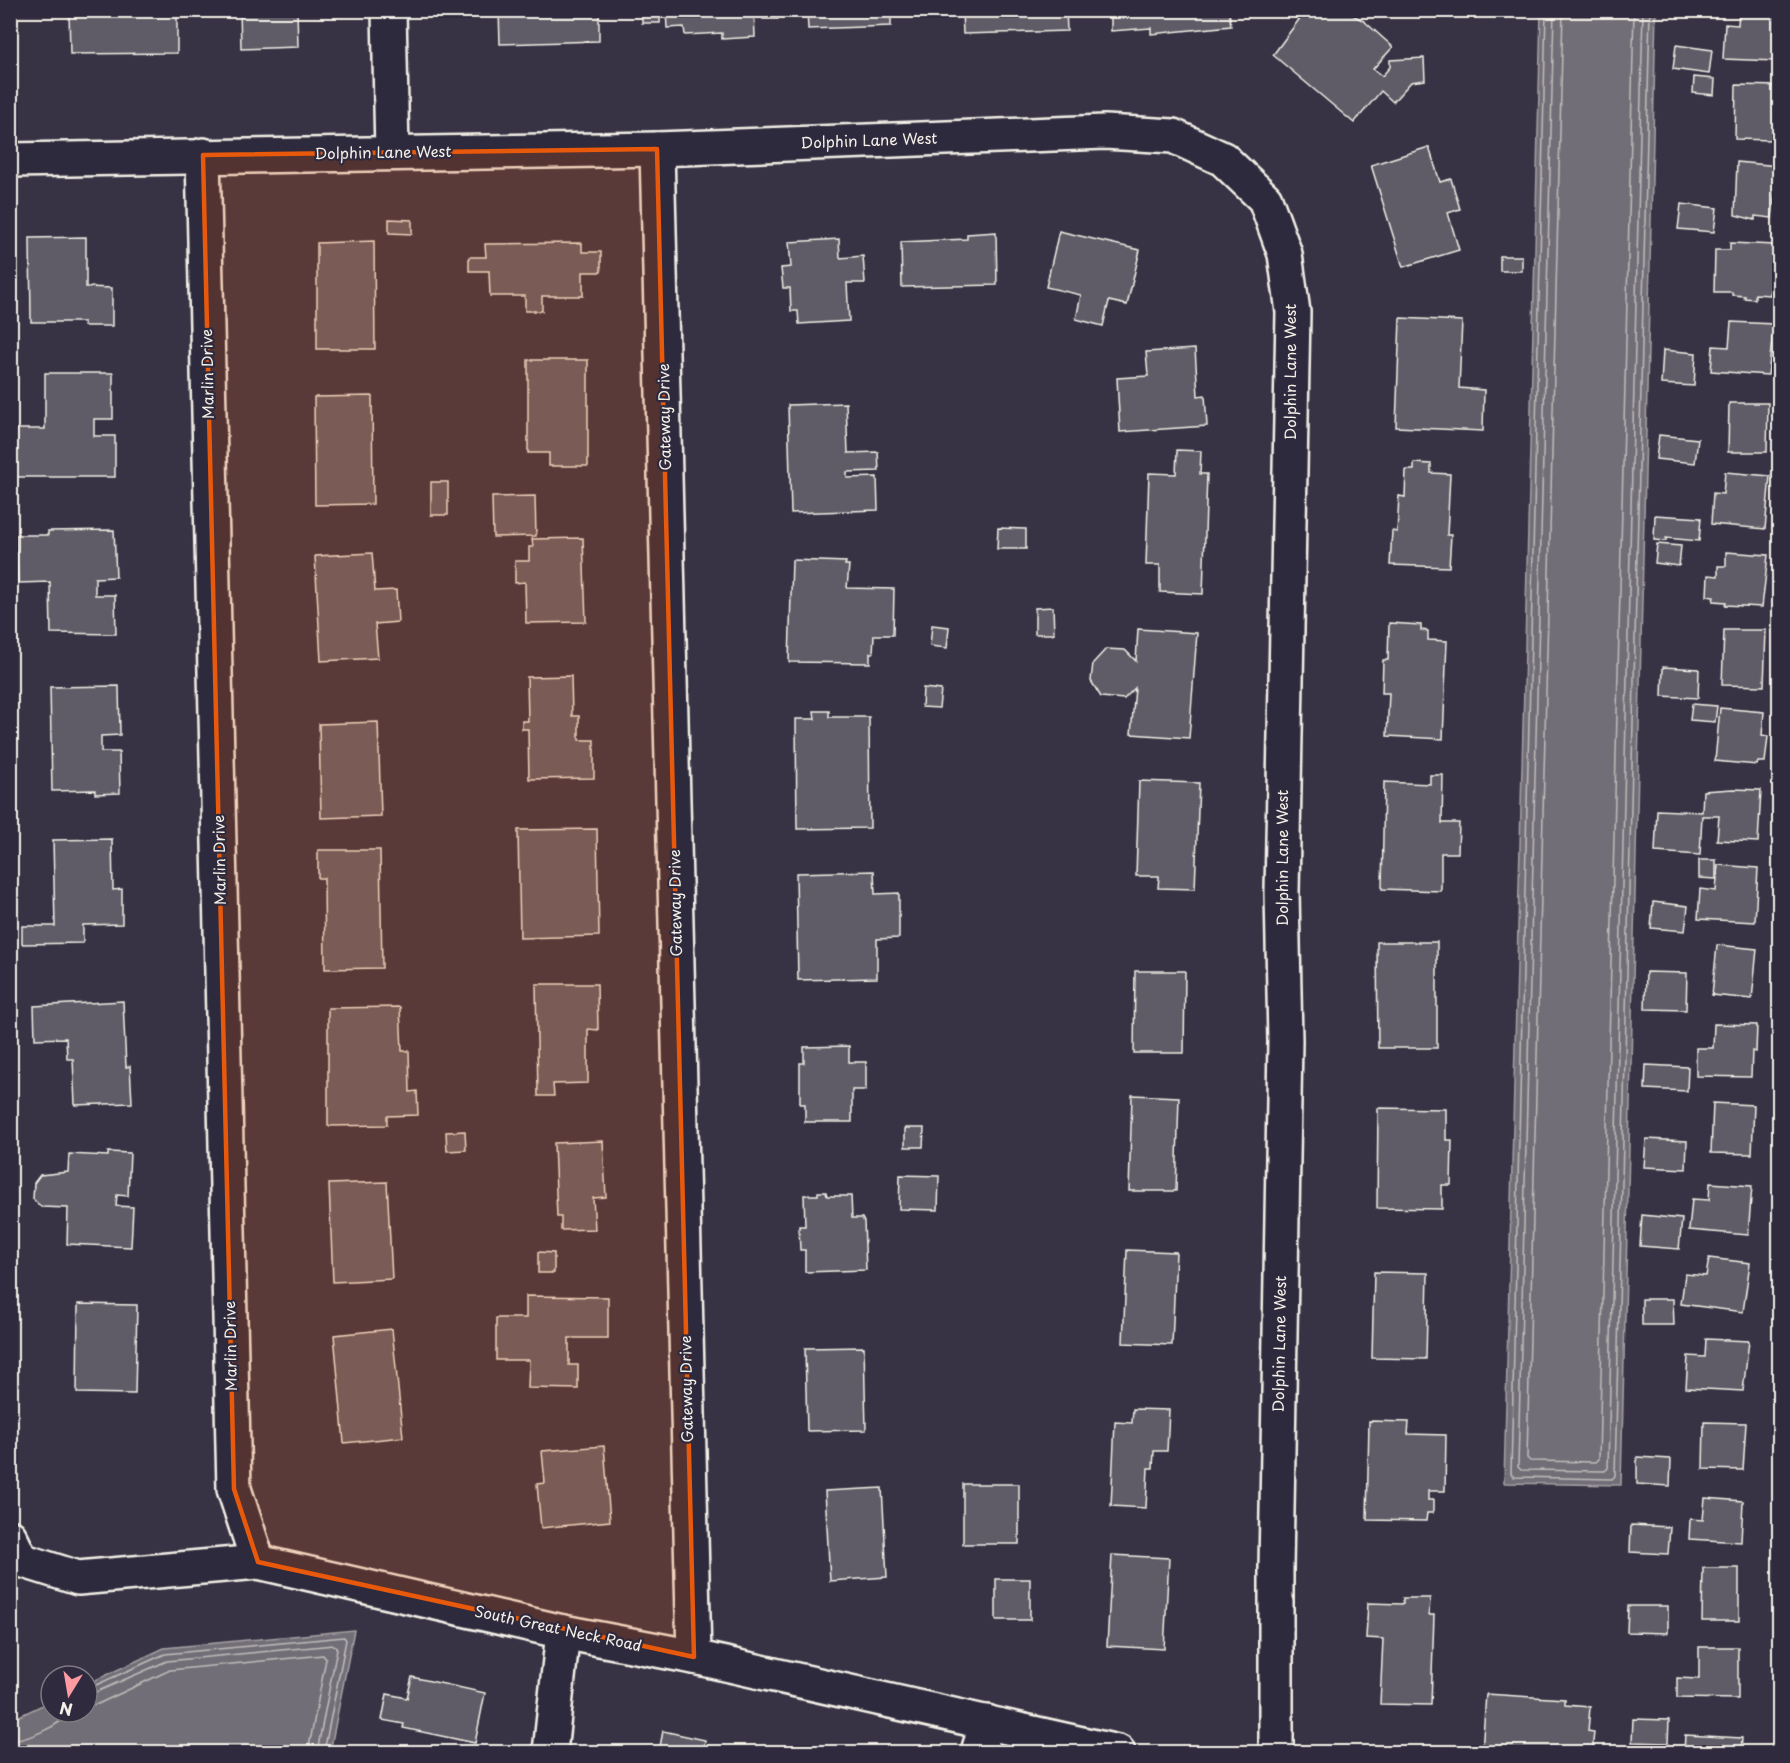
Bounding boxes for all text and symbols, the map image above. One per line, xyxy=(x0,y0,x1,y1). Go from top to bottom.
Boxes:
street label: Dolphin Lane West xyxy=(800,126,938,153)
street label: Dolphin Lane West xyxy=(314,139,452,164)
street label: Dolphin Lane West xyxy=(1278,304,1301,440)
street label: Marlin Drive xyxy=(194,329,219,419)
street label: Gateway Drive xyxy=(651,363,676,471)
street label: Dolphin Lane West xyxy=(1270,790,1293,926)
street label: Marlin Drive xyxy=(206,815,231,905)
street label: Gateway Drive xyxy=(662,849,687,957)
street label: Dolphin Lane West xyxy=(1266,1275,1291,1413)
street label: Marlin Drive xyxy=(217,1301,242,1391)
street label: Gateway Drive xyxy=(673,1335,698,1443)
street label: South Great Neck Road xyxy=(473,1599,644,1656)
north arrow xyxy=(39,1664,99,1724)
text: N xyxy=(57,1697,74,1723)

